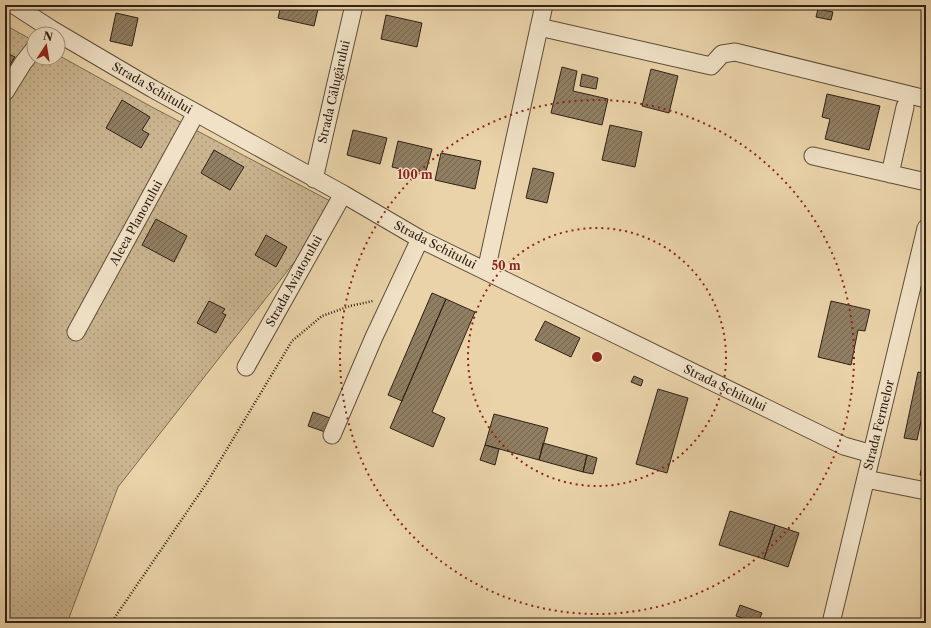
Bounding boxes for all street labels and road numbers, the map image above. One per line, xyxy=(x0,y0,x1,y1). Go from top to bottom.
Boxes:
street label: Strada Călugărului xyxy=(314,38,353,145)
street label: Strada Schitului xyxy=(109,58,195,117)
street label: Aleea Planorului xyxy=(105,177,165,269)
street label: Strada Schitului xyxy=(392,217,479,272)
street label: Strada Aviatorului xyxy=(262,232,325,329)
street label: Strada Schitului xyxy=(681,361,769,414)
street label: Strada Fermelor xyxy=(860,378,897,472)

